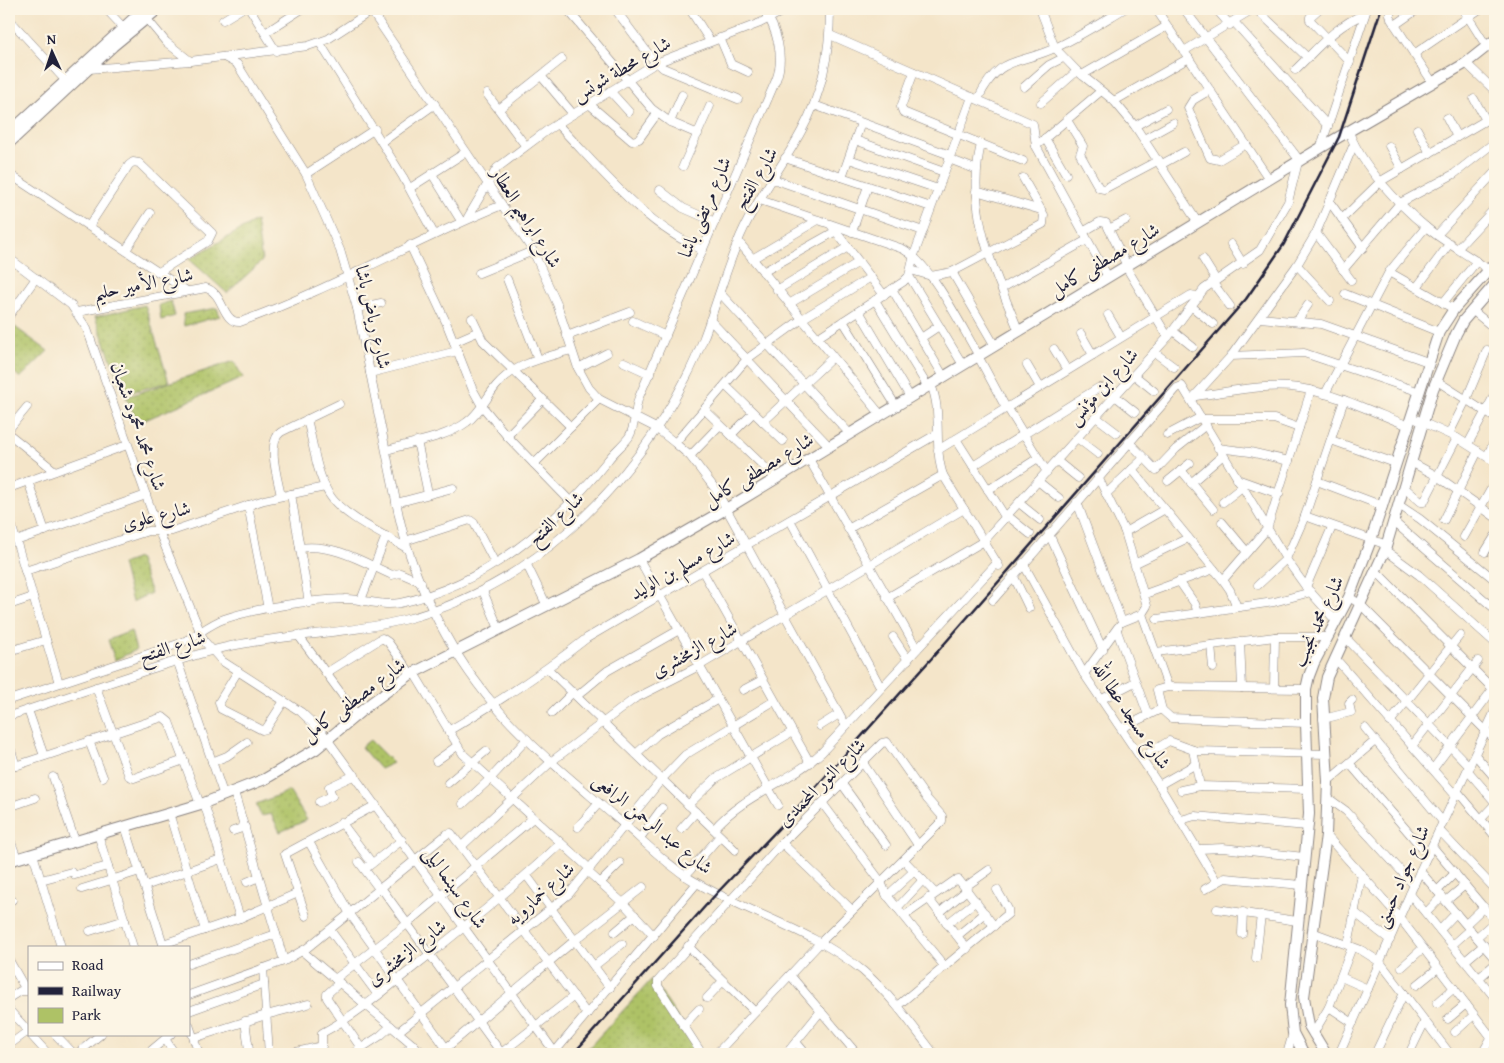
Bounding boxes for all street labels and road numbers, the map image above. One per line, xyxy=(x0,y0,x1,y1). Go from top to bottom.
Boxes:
street label: شارع محطة شوتس xyxy=(566,28,677,109)
street label: شارع الفتح xyxy=(726,141,788,217)
street label: شارع مرتضى باشا xyxy=(670,152,740,263)
street label: شارع ابراهيم العطار xyxy=(479,159,569,276)
street label: شارع مصطفى كامل xyxy=(1043,215,1166,305)
street label: شارع الأمير حليم xyxy=(91,260,197,312)
street label: شارع رياض باشا xyxy=(347,263,399,372)
street label: شارع ابن مؤنس xyxy=(1059,341,1146,432)
street label: شارع محمد محمود شعبان xyxy=(102,358,174,495)
street label: شارع مصطفى كامل xyxy=(697,425,820,515)
street label: شارع الفتح xyxy=(520,484,592,555)
street label: شارع علوى xyxy=(119,493,194,539)
street label: شارع مسلم بن الوليد xyxy=(624,523,743,612)
street label: شارع محمد نجيب xyxy=(1284,571,1352,672)
street label: شارع الزمخشرى xyxy=(646,614,743,686)
street label: شارع الفتح xyxy=(135,623,210,673)
street label: شارع مصطفى كامل xyxy=(295,650,412,749)
street label: شارع مسجد عطا الله xyxy=(1084,655,1179,776)
street label: شارع النور المحمدى xyxy=(770,731,873,834)
street label: شارع عبد الرحمن الرافعى xyxy=(586,766,719,882)
street label: شارع جواد حسنى xyxy=(1366,820,1438,933)
street label: شارع سينما ليلى xyxy=(416,840,495,935)
street label: شارع خمارويه xyxy=(500,855,582,933)
street label: شارع الزمخشرى xyxy=(360,912,453,994)

